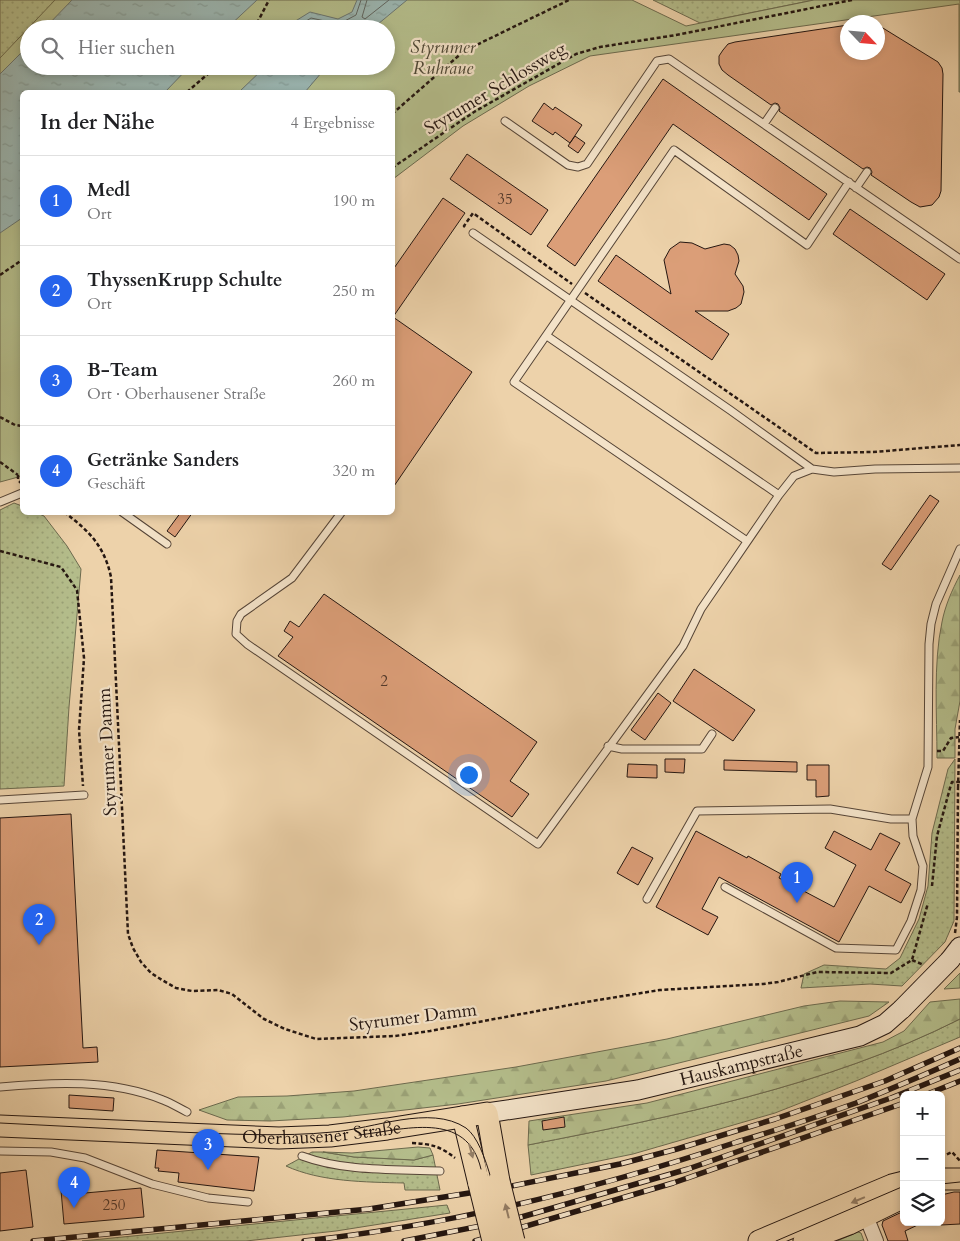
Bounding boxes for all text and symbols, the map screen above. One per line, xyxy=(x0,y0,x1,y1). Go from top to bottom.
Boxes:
north arrow xyxy=(840,15,885,60)
search box xyxy=(20,20,395,75)
icon: search xyxy=(38,34,66,62)
text: Hier suchen xyxy=(78,35,175,61)
park label: Styrumer Ruhraue xyxy=(410,35,477,81)
street label: Styrumer Schlossweg xyxy=(420,36,572,141)
text: In der Nähe xyxy=(40,108,155,137)
text: 4 Ergebnisse xyxy=(290,112,375,134)
text: Medl xyxy=(87,177,130,203)
house number: 35 xyxy=(497,189,513,209)
text: 1 xyxy=(52,190,60,212)
text: 190 m xyxy=(333,190,375,212)
text: Ort xyxy=(87,203,112,225)
text: ThyssenKrupp Schulte xyxy=(87,267,282,293)
text: 2 xyxy=(52,280,60,302)
text: 250 m xyxy=(333,280,375,302)
text: Ort xyxy=(87,293,112,315)
text: B-Team xyxy=(87,357,158,383)
text: 3 xyxy=(52,370,60,392)
text: 260 m xyxy=(333,370,375,392)
text: Ort · Oberhausener Straße xyxy=(87,383,266,405)
text: Getränke Sanders xyxy=(87,447,239,473)
text: 4 xyxy=(52,460,60,482)
text: 320 m xyxy=(333,460,375,482)
text: Geschäft xyxy=(87,473,145,495)
house number: 2 xyxy=(380,671,388,691)
street label: Styrumer Damm xyxy=(92,686,123,817)
your location xyxy=(456,762,482,788)
pin: 1 xyxy=(781,862,813,903)
pin: 2 xyxy=(23,904,55,945)
street label: Styrumer Damm xyxy=(348,997,479,1038)
street label: Hauskampstraße xyxy=(677,1038,806,1092)
map controls xyxy=(900,1091,945,1226)
button: + xyxy=(900,1091,945,1136)
street label: Oberhausener Straße xyxy=(241,1115,403,1151)
pin: 3 xyxy=(192,1129,224,1170)
button: − xyxy=(900,1136,945,1181)
one-way arrow xyxy=(467,1143,475,1158)
pin: 4 xyxy=(58,1167,90,1208)
button: layers xyxy=(900,1181,945,1226)
house number: 250 xyxy=(102,1195,126,1215)
one-way arrow xyxy=(851,1196,865,1204)
one-way arrow xyxy=(502,1204,510,1219)

